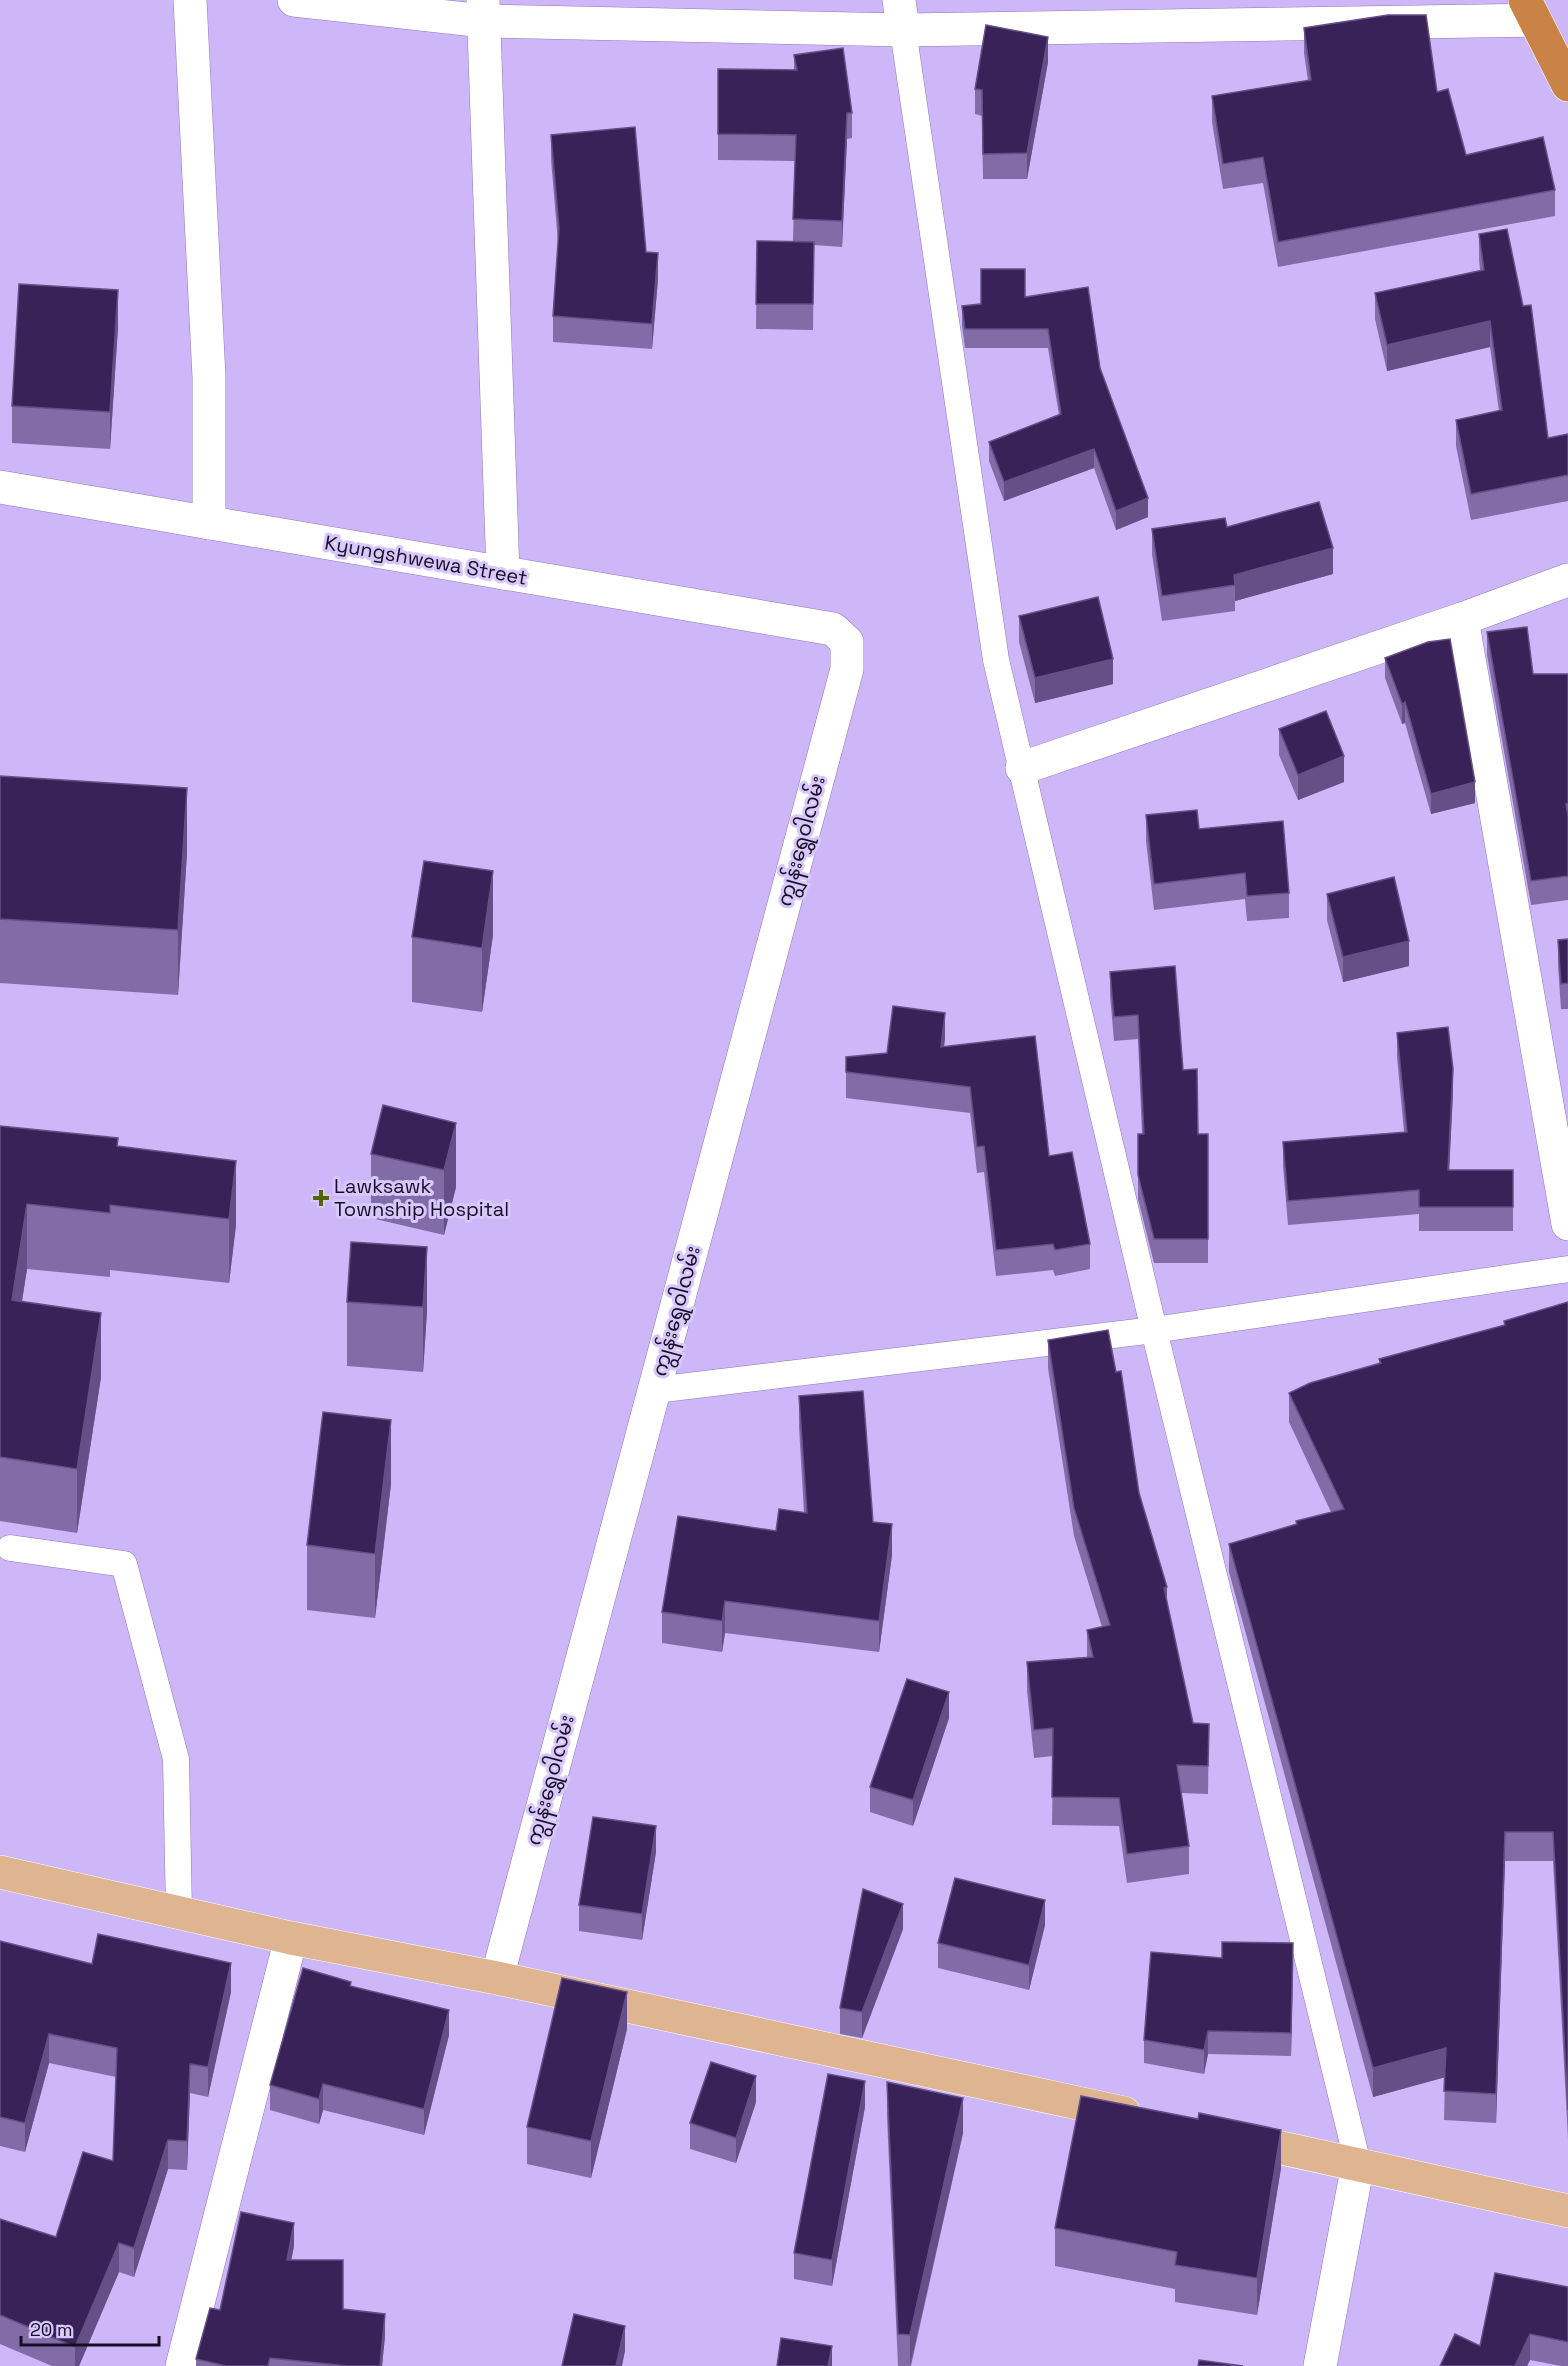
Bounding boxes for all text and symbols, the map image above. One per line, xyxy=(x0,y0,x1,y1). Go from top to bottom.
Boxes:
street label: Kyungshwewa Street xyxy=(323,529,529,591)
street label: ကျွန်းရွှေဝါလမ်း xyxy=(770,773,836,910)
place label: Lawksawk Township Hospital xyxy=(334,1173,509,1222)
marker: Lawksawk Township Hospital xyxy=(312,1189,330,1207)
street label: ကျွန်းရွှေဝါလမ်း xyxy=(645,1243,711,1380)
street label: ကျွန်းရွှေဝါလမ်း xyxy=(519,1712,585,1849)
scale bar xyxy=(21,2309,159,2347)
text: 20 m xyxy=(30,2318,73,2341)

